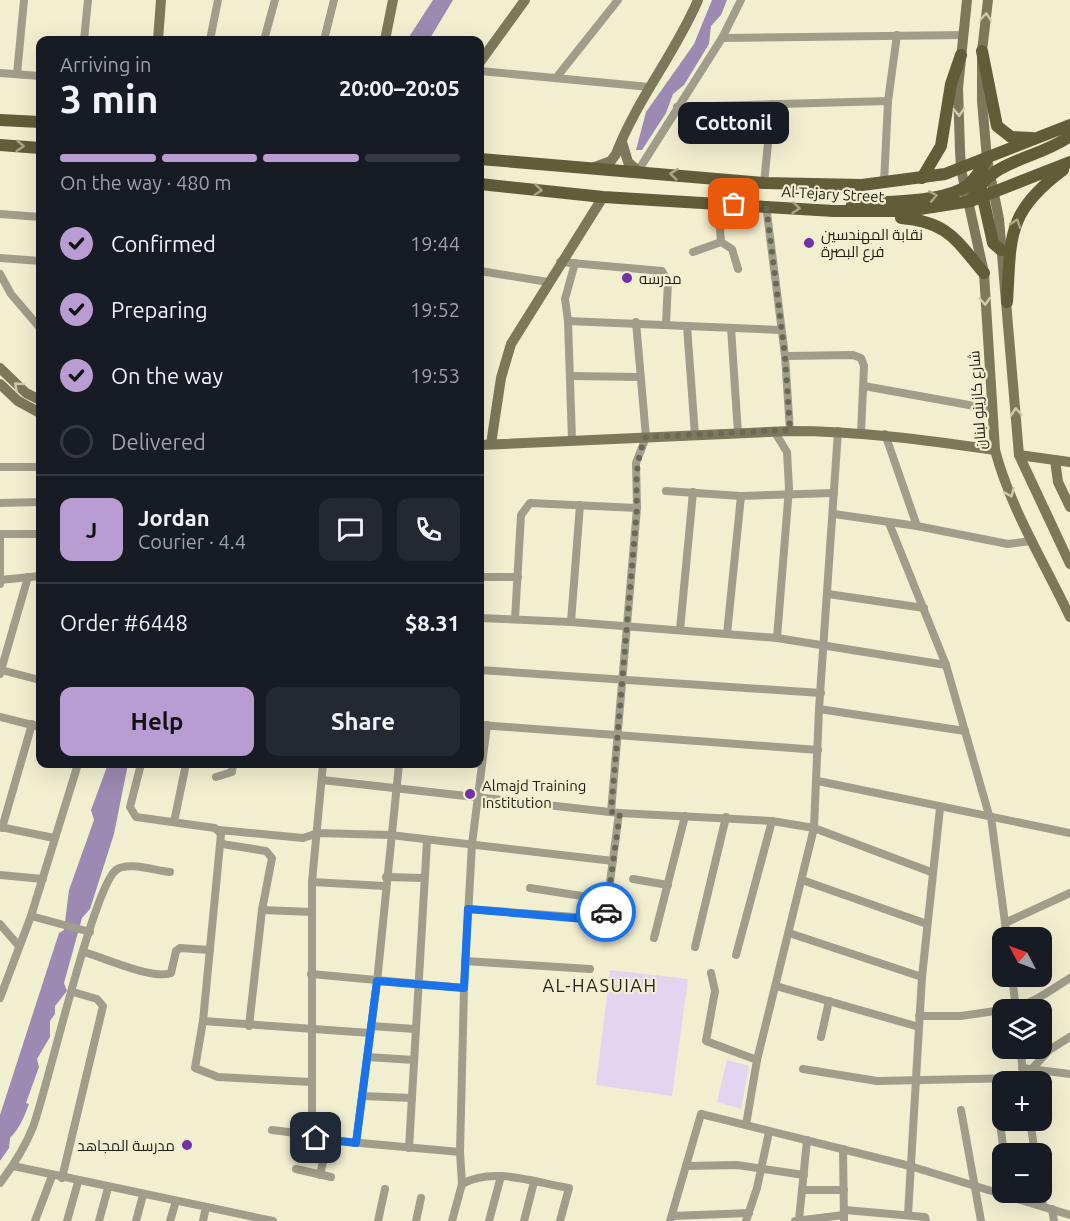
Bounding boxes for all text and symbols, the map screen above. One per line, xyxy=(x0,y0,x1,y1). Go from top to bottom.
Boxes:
one-way arrow xyxy=(979,12,992,22)
text: Arriving in xyxy=(60,53,151,76)
text: 20:00–20:05 xyxy=(339,75,460,100)
text: 3 min xyxy=(60,77,159,120)
callout: Cottonil xyxy=(678,102,789,144)
one-way arrow xyxy=(953,107,965,116)
text: Cottonil xyxy=(695,111,772,134)
one-way arrow xyxy=(16,139,25,152)
one-way arrow xyxy=(670,168,679,181)
text: On the way · 480 m xyxy=(60,171,232,194)
pin xyxy=(708,178,759,229)
one-way arrow xyxy=(534,183,543,196)
street label: Al-Tejary Street xyxy=(781,183,885,205)
icon: bag xyxy=(717,187,750,220)
one-way arrow xyxy=(927,190,937,203)
one-way arrow xyxy=(791,201,800,214)
one-way arrow xyxy=(1008,218,1021,229)
place label: نقابة المهندسين فرع البصرة xyxy=(821,226,923,263)
icon: check xyxy=(60,227,93,260)
text: Confirmed xyxy=(111,231,216,256)
text: 19:44 xyxy=(410,232,460,255)
marker: نقابة المهندسين فرع البصرة xyxy=(802,236,816,250)
place label: مدرسه xyxy=(639,270,682,288)
marker: مدرسه xyxy=(620,271,634,285)
icon: check xyxy=(60,293,93,326)
one-way arrow xyxy=(979,296,992,305)
text: Preparing xyxy=(111,297,208,322)
text: 19:52 xyxy=(410,298,460,321)
street label: شارع كازينو لبنان xyxy=(965,350,992,450)
icon: check xyxy=(60,359,93,392)
text: On the way xyxy=(111,363,223,388)
text: 19:53 xyxy=(410,364,460,387)
one-way arrow xyxy=(14,382,25,393)
one-way arrow xyxy=(1010,407,1023,416)
text: Delivered xyxy=(111,429,206,454)
one-way arrow xyxy=(1002,486,1014,497)
button: chat xyxy=(319,498,382,561)
button: phone xyxy=(397,498,460,561)
text: Jordan xyxy=(138,505,210,530)
text: J xyxy=(86,517,97,542)
text: Courier · 4.4 xyxy=(138,530,246,553)
text: Order #6448 xyxy=(60,610,188,635)
text: $8.31 xyxy=(405,610,460,635)
button: Help xyxy=(60,687,254,756)
button: Share xyxy=(266,687,460,756)
place label: Almajd Training Institution xyxy=(482,777,586,811)
marker: Almajd Training Institution xyxy=(463,787,477,801)
courier xyxy=(576,882,636,942)
icon: car xyxy=(590,896,623,929)
north arrow xyxy=(992,927,1052,987)
map controls xyxy=(992,927,1052,1203)
district label: AL-HASUIAH xyxy=(542,975,658,995)
button: layers xyxy=(992,999,1052,1059)
button: + xyxy=(992,1071,1052,1131)
pin xyxy=(290,1112,341,1163)
icon: home xyxy=(299,1121,332,1154)
place label: مدرسة المجاهد xyxy=(77,1137,175,1155)
marker: مدرسة المجاهد xyxy=(180,1138,194,1152)
button: − xyxy=(992,1143,1052,1203)

